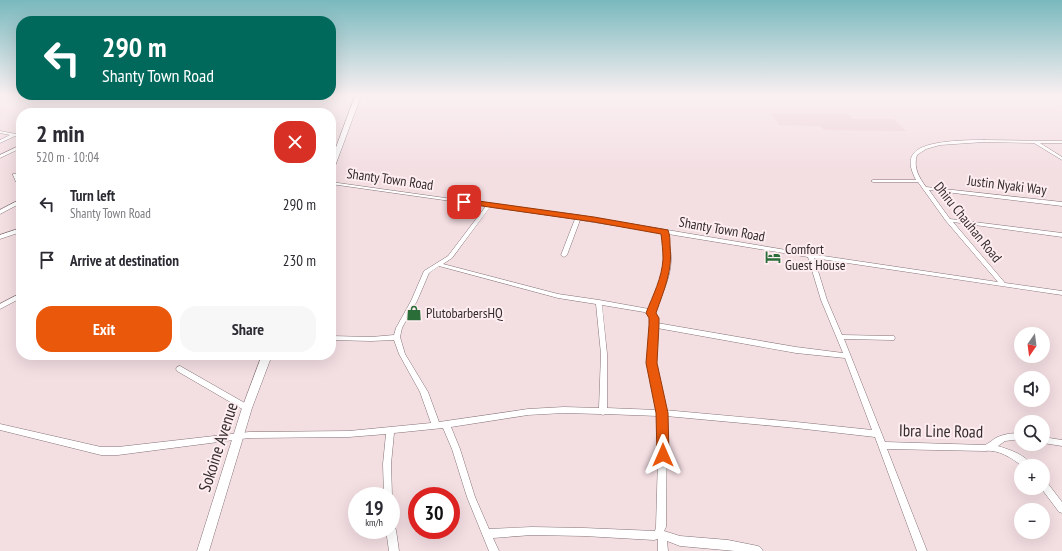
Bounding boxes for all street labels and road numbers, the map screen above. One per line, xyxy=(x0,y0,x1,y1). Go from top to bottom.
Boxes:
street label: Shanty Town Road xyxy=(346,164,434,194)
street label: Justin Nyaki Way xyxy=(965,171,1048,199)
street label: Dhiru Chauhan Road xyxy=(930,178,1006,266)
street label: Shanty Town Road xyxy=(678,213,766,245)
street label: Sokoine Avenue xyxy=(193,400,243,494)
street label: Ibra Line Road xyxy=(899,419,983,443)

